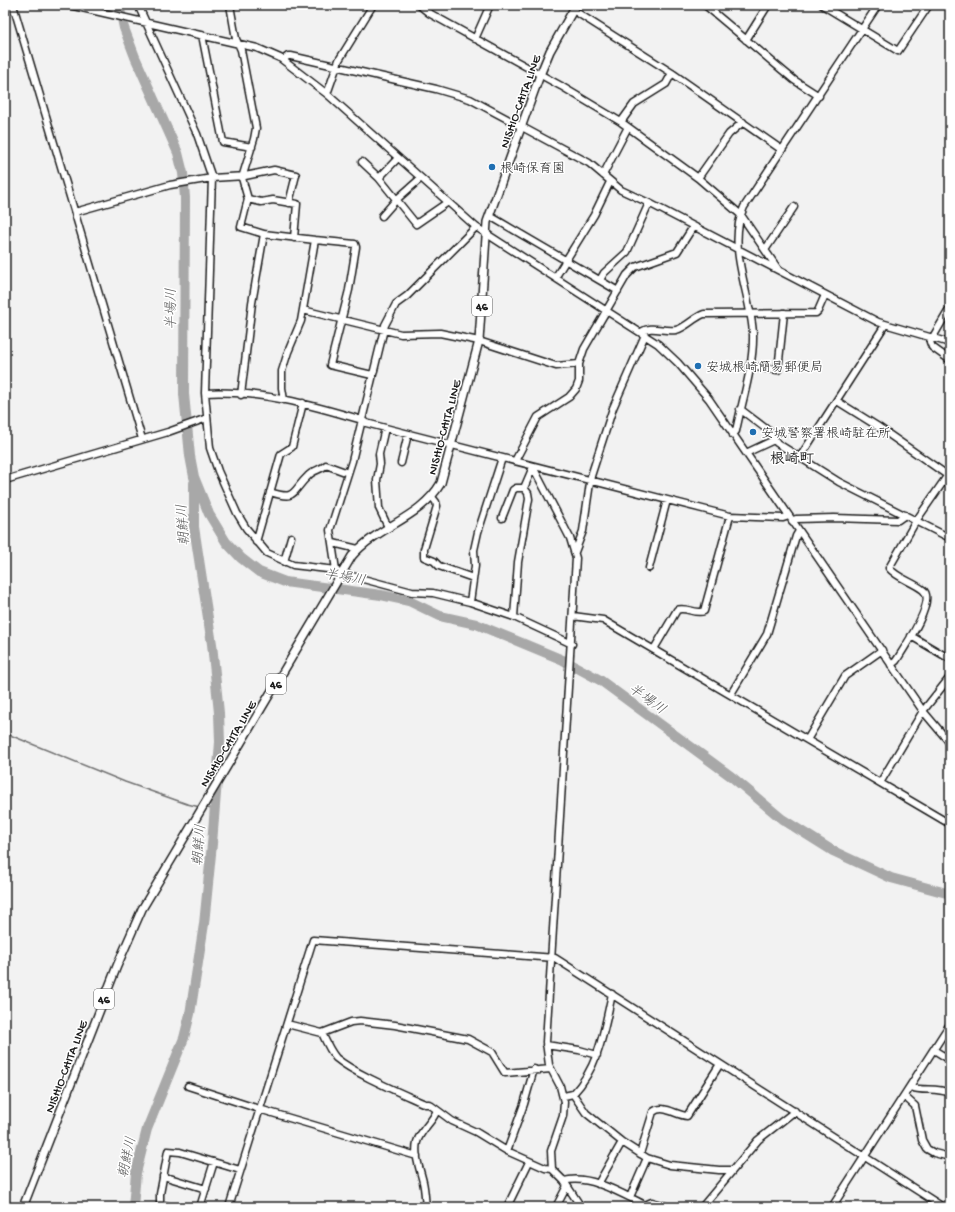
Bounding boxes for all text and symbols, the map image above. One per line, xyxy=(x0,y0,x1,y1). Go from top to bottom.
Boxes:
street label: NISHIO-CHITA LINE xyxy=(498,52,545,150)
place label: 根崎保育園 xyxy=(500,161,565,177)
marker: 根崎保育園 xyxy=(487,162,497,172)
water label: 半場川 xyxy=(163,288,181,330)
road number: 46 xyxy=(472,296,492,316)
place label: 安城根崎簡易郵便局 xyxy=(706,360,823,376)
marker: 安城根崎簡易郵便局 xyxy=(693,361,703,371)
street label: NISHIO-CHITA LINE xyxy=(426,378,466,477)
place label: 安城警察署根崎駐在所 xyxy=(761,426,891,442)
marker: 安城警察署根崎駐在所 xyxy=(748,427,758,437)
district label: 根崎町 xyxy=(769,450,815,469)
water label: 朝鮮川 xyxy=(174,503,194,546)
water label: 半場川 xyxy=(322,565,367,590)
road number: 46 xyxy=(266,674,286,694)
water label: 半場川 xyxy=(625,680,669,719)
street label: NISHIO-CHITA LINE xyxy=(198,698,261,790)
water label: 朝鮮川 xyxy=(189,823,211,867)
road number: 46 xyxy=(94,989,114,1009)
street label: NISHIO-CHITA LINE xyxy=(43,1018,92,1115)
water label: 朝鮮川 xyxy=(115,1135,141,1180)

